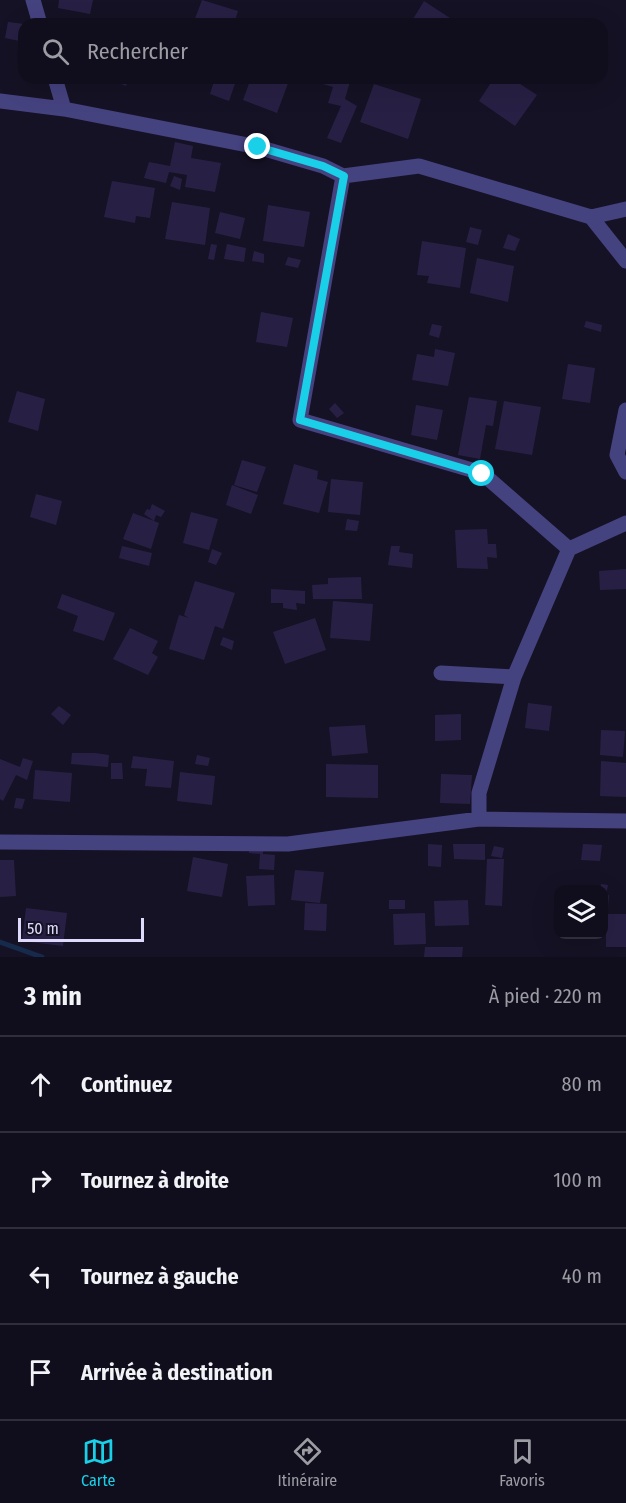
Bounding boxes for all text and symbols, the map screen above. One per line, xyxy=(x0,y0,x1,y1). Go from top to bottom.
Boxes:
search box xyxy=(18,18,608,84)
icon: search xyxy=(39,35,72,68)
text: Rechercher xyxy=(87,38,188,65)
route end xyxy=(244,133,270,159)
route start xyxy=(468,460,494,486)
map controls xyxy=(554,885,608,939)
button: layers xyxy=(554,885,608,939)
scale bar xyxy=(18,915,144,942)
text: 50 m xyxy=(27,919,59,938)
text: 3 min xyxy=(24,981,82,1012)
text: À pied · 220 m xyxy=(489,984,602,1008)
icon: ahead xyxy=(24,1068,57,1101)
text: Continuez xyxy=(81,1071,172,1098)
text: 80 m xyxy=(562,1072,602,1096)
icon: right xyxy=(24,1164,57,1197)
text: Tournez à droite xyxy=(81,1167,229,1194)
text: 100 m xyxy=(553,1168,602,1192)
icon: left xyxy=(24,1260,57,1293)
text: Tournez à gauche xyxy=(81,1263,239,1290)
text: 40 m xyxy=(562,1264,602,1288)
icon: arrive xyxy=(24,1356,57,1389)
text: Arrivée à destination xyxy=(81,1359,273,1386)
tab: Carte xyxy=(81,1435,115,1490)
tab: Itinéraire xyxy=(277,1435,337,1490)
tab: Favoris xyxy=(499,1435,545,1490)

